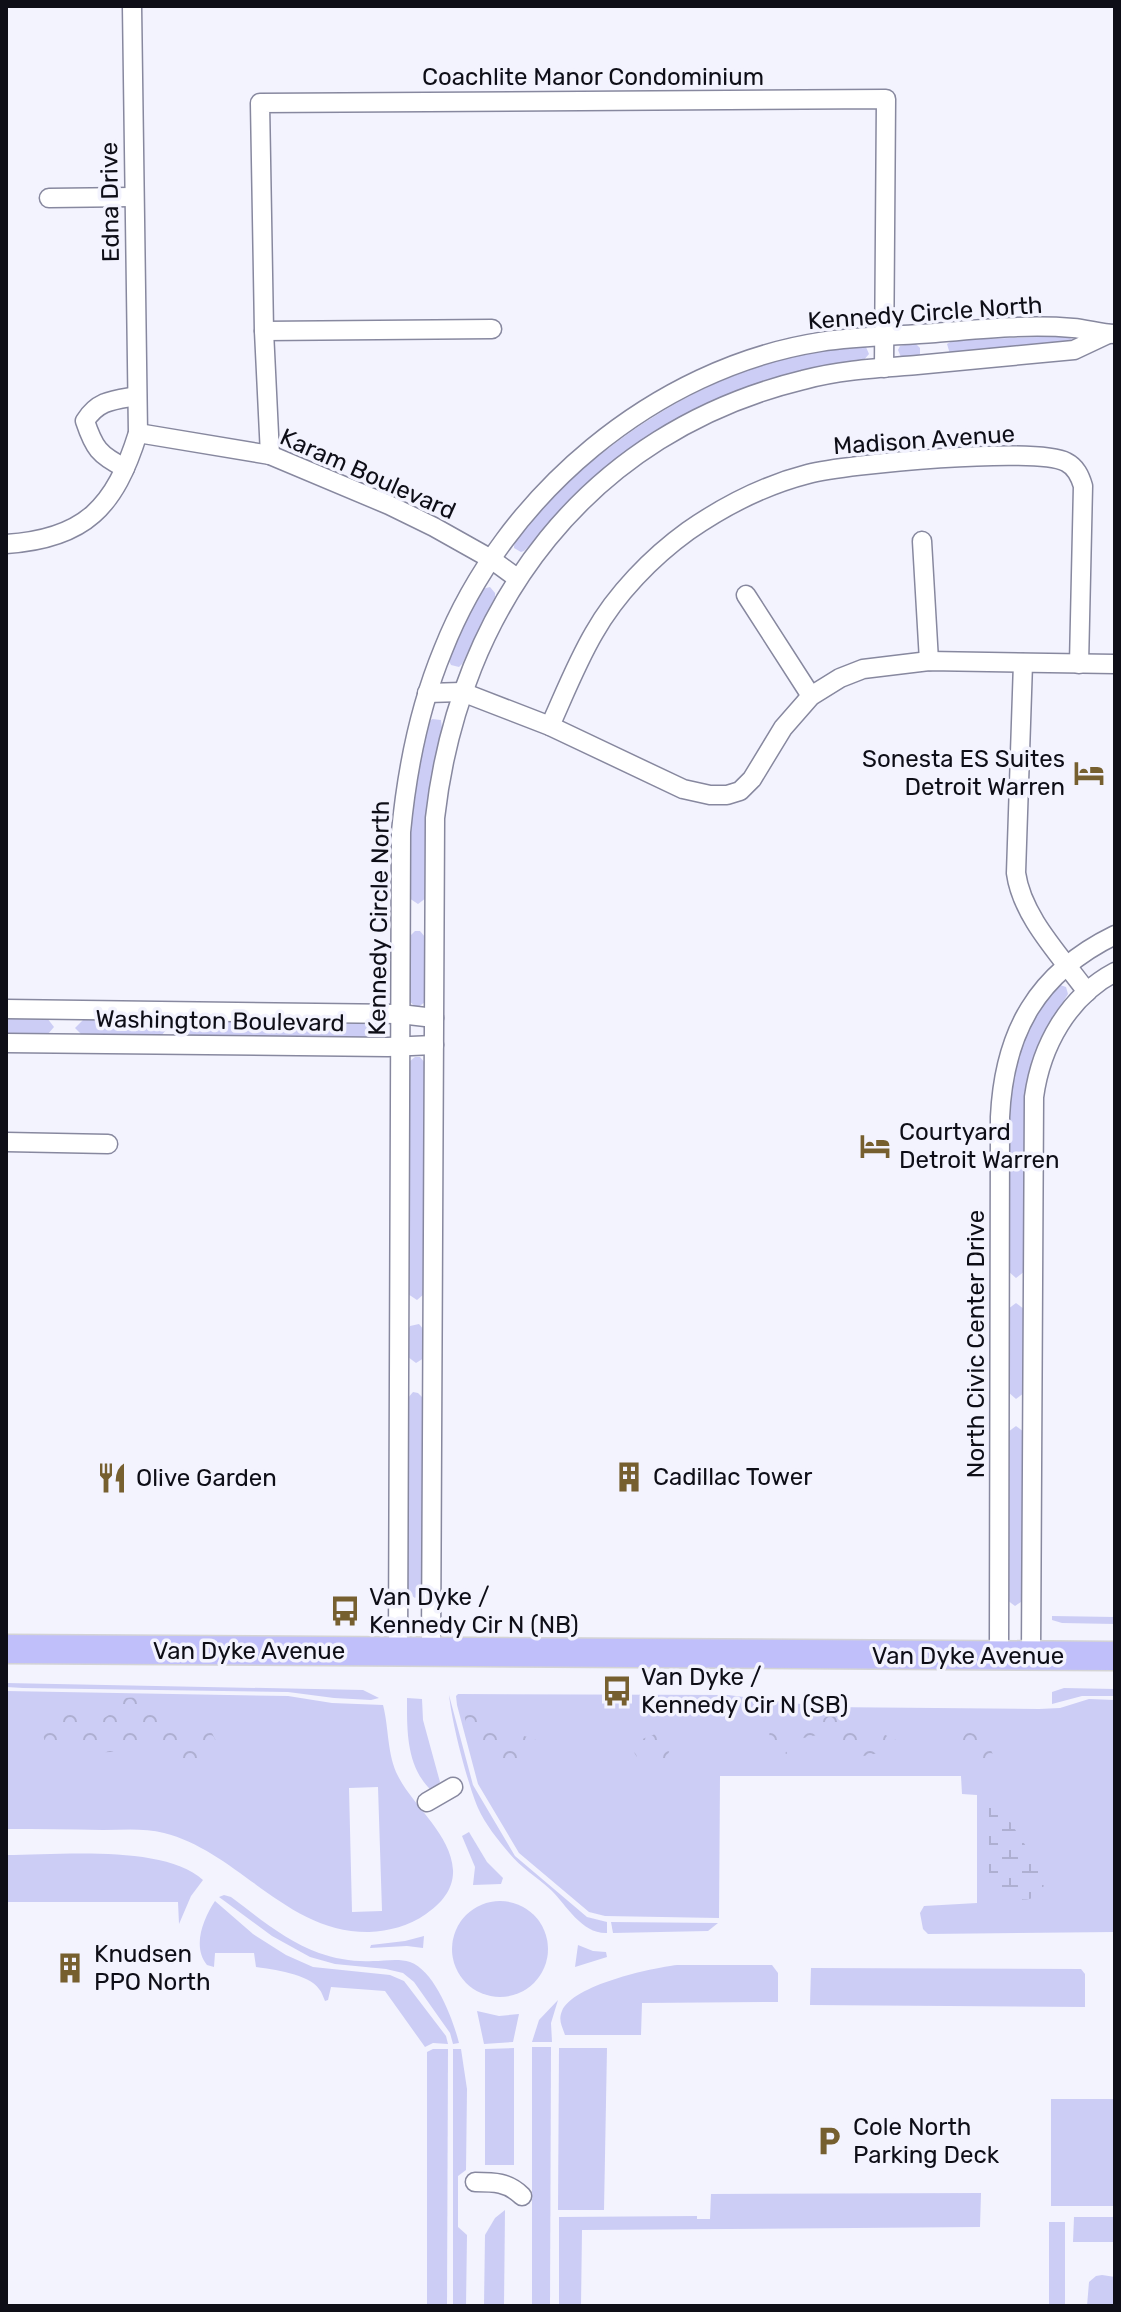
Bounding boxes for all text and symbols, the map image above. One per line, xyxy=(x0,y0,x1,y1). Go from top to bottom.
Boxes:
street label: Coachlite Manor Condominium xyxy=(422,63,764,91)
street label: Edna Drive xyxy=(95,142,125,262)
street label: Kennedy Circle North xyxy=(807,291,1043,335)
street label: Madison Avenue xyxy=(832,420,1016,460)
street label: Karam Boulevard xyxy=(276,423,460,525)
place label: Sonesta ES Suites Detroit Warren xyxy=(862,745,1065,801)
hotel icon: Sonesta ES Suites Detroit Warren xyxy=(1072,756,1106,790)
street label: Kennedy Circle North xyxy=(363,800,395,1036)
street label: Washington Boulevard xyxy=(95,1005,345,1037)
place label: Courtyard Detroit Warren xyxy=(899,1118,1060,1174)
hotel icon: Courtyard Detroit Warren xyxy=(858,1129,892,1163)
street label: North Civic Center Drive xyxy=(962,1210,990,1478)
building icon: Cadillac Tower xyxy=(612,1460,646,1494)
restaurant icon: Olive Garden xyxy=(95,1461,129,1495)
place label: Cadillac Tower xyxy=(653,1463,812,1491)
place label: Olive Garden xyxy=(136,1464,277,1492)
place label: Van Dyke / Kennedy Cir N (NB) xyxy=(369,1583,579,1639)
bus stop icon: Van Dyke / Kennedy Cir N (NB) xyxy=(328,1594,362,1628)
street label: Van Dyke Avenue xyxy=(153,1637,345,1665)
street label: Van Dyke Avenue xyxy=(872,1642,1064,1670)
place label: Van Dyke / Kennedy Cir N (SB) xyxy=(641,1663,848,1719)
bus stop icon: Van Dyke / Kennedy Cir N (SB) xyxy=(600,1674,634,1708)
place label: Knudsen PPO North xyxy=(94,1940,211,1996)
building icon: Knudsen PPO North xyxy=(53,1951,87,1985)
place label: Cole North Parking Deck xyxy=(853,2113,1000,2169)
parking icon: Cole North Parking Deck xyxy=(812,2124,846,2158)

